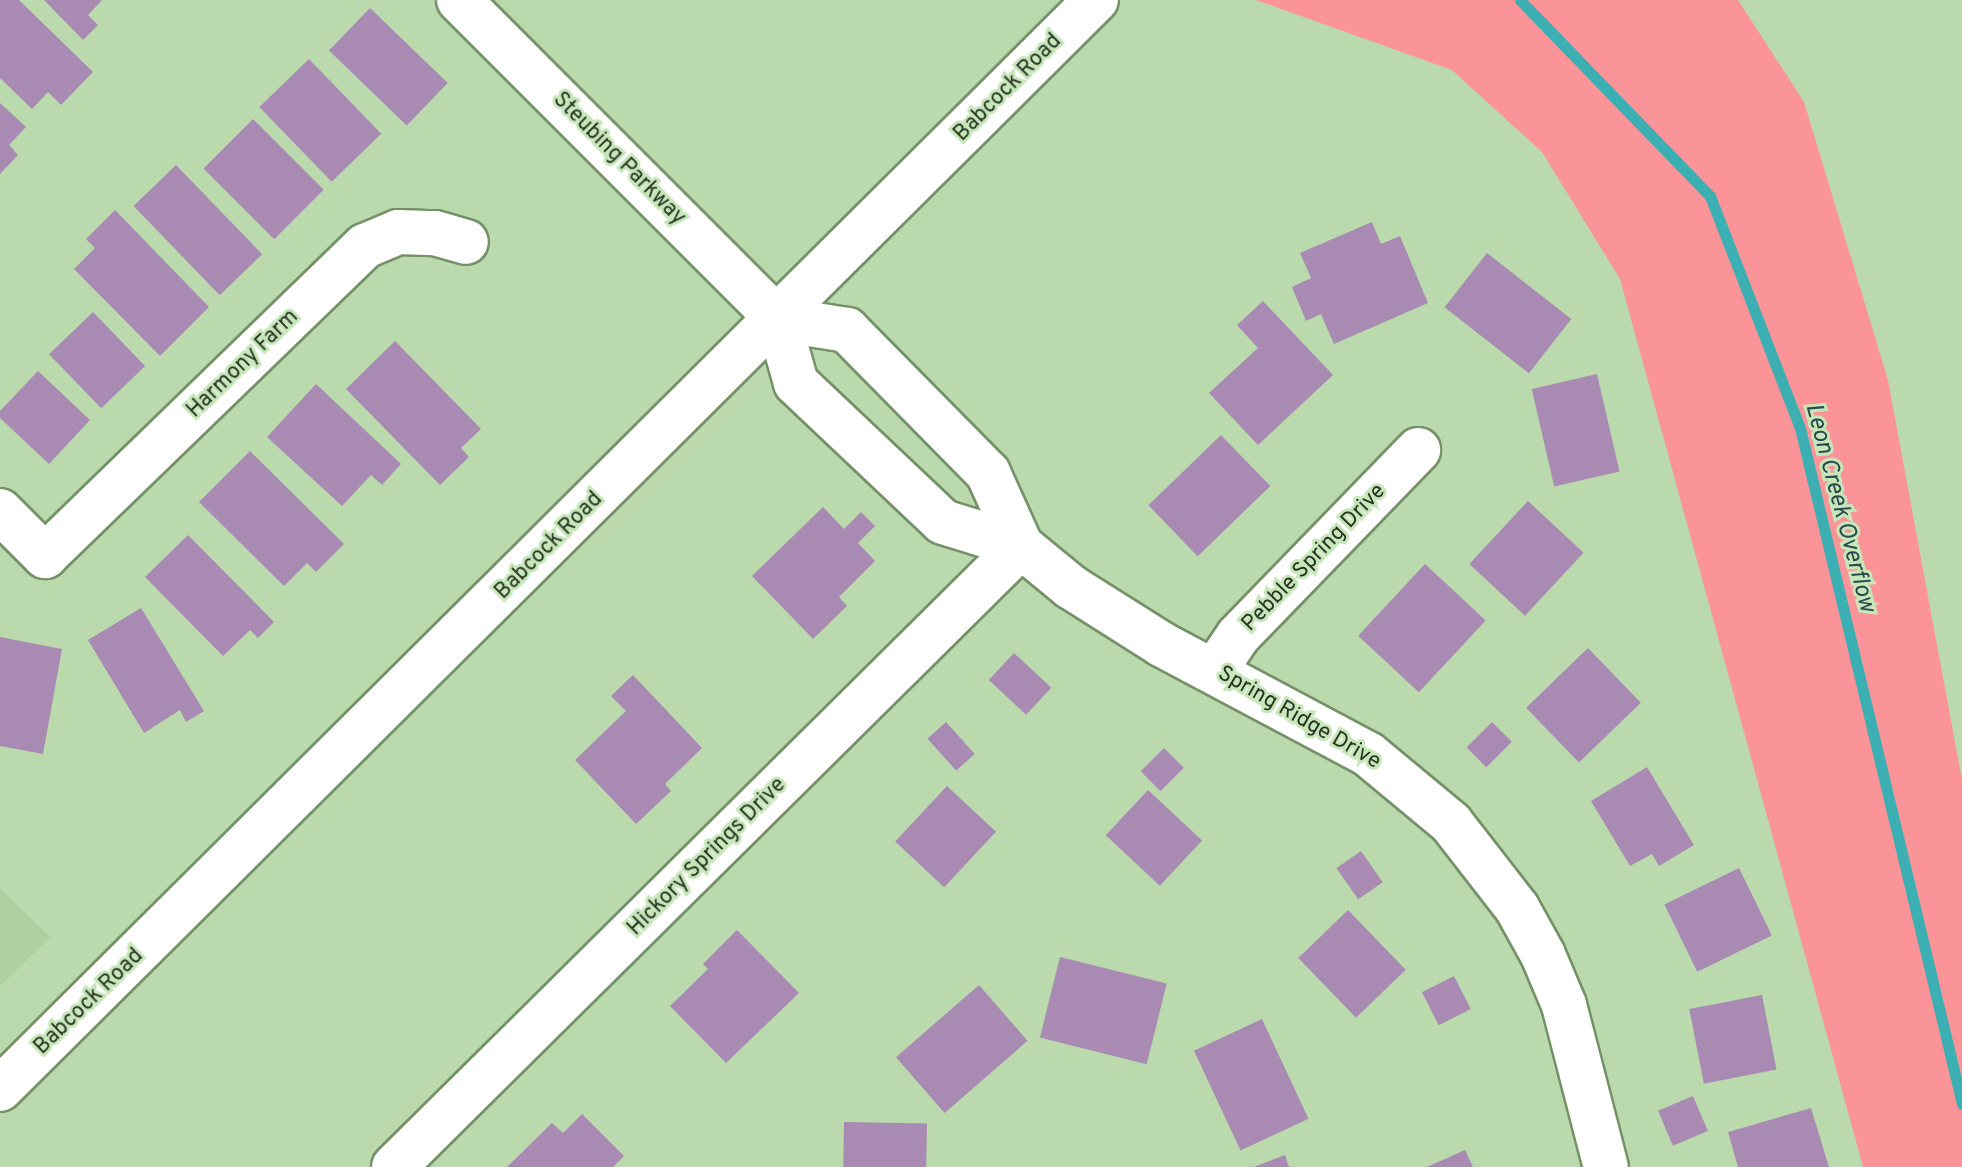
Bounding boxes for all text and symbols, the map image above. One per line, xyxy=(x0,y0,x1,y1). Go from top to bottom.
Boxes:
street label: Babcock Road xyxy=(949,29,1067,147)
street label: Steubing Parkway xyxy=(547,87,691,231)
street label: Harmony Farm xyxy=(182,304,304,424)
water label: Leon Creek Overflow xyxy=(1797,400,1881,616)
street label: Pebble Spring Drive xyxy=(1237,479,1391,637)
street label: Babcock Road xyxy=(490,487,608,605)
street label: Spring Ridge Drive xyxy=(1213,661,1385,775)
street label: Hickory Springs Drive xyxy=(622,772,792,942)
street label: Babcock Road xyxy=(29,943,149,1061)

